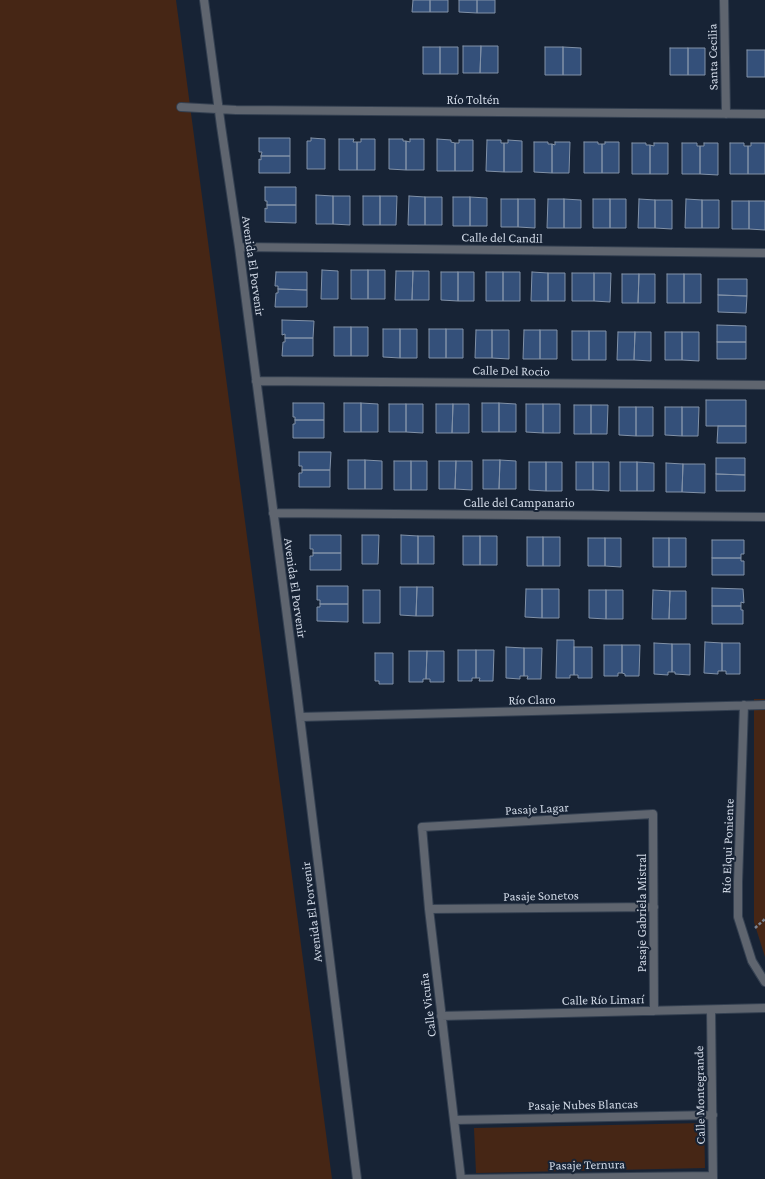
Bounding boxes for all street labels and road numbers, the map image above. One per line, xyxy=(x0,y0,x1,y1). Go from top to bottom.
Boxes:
street label: Santa Cecilia xyxy=(705,24,721,90)
street label: Río Toltén xyxy=(447,92,499,108)
street label: Avenida El Porvenir xyxy=(238,215,268,317)
street label: Calle del Candil xyxy=(461,229,543,247)
street label: Calle Del Rocio xyxy=(472,363,550,379)
street label: Calle del Campanario xyxy=(463,495,575,511)
street label: Avenida El Porvenir xyxy=(280,537,310,639)
street label: Río Claro xyxy=(508,692,556,708)
street label: Río Elqui Poniente xyxy=(719,798,737,894)
street label: Pasaje Lagar xyxy=(505,800,569,818)
street label: Pasaje Gabriela Mistral xyxy=(634,854,650,972)
street label: Avenida El Porvenir xyxy=(298,861,326,963)
street label: Pasaje Sonetos xyxy=(503,888,579,904)
street label: Calle Vicuña xyxy=(416,972,440,1038)
street label: Calle Río Limarí xyxy=(562,991,644,1009)
street label: Calle Montegrande xyxy=(691,1045,709,1145)
street label: Pasaje Nubes Blancas xyxy=(528,1096,638,1114)
street label: Pasaje Ternura xyxy=(549,1157,625,1173)

